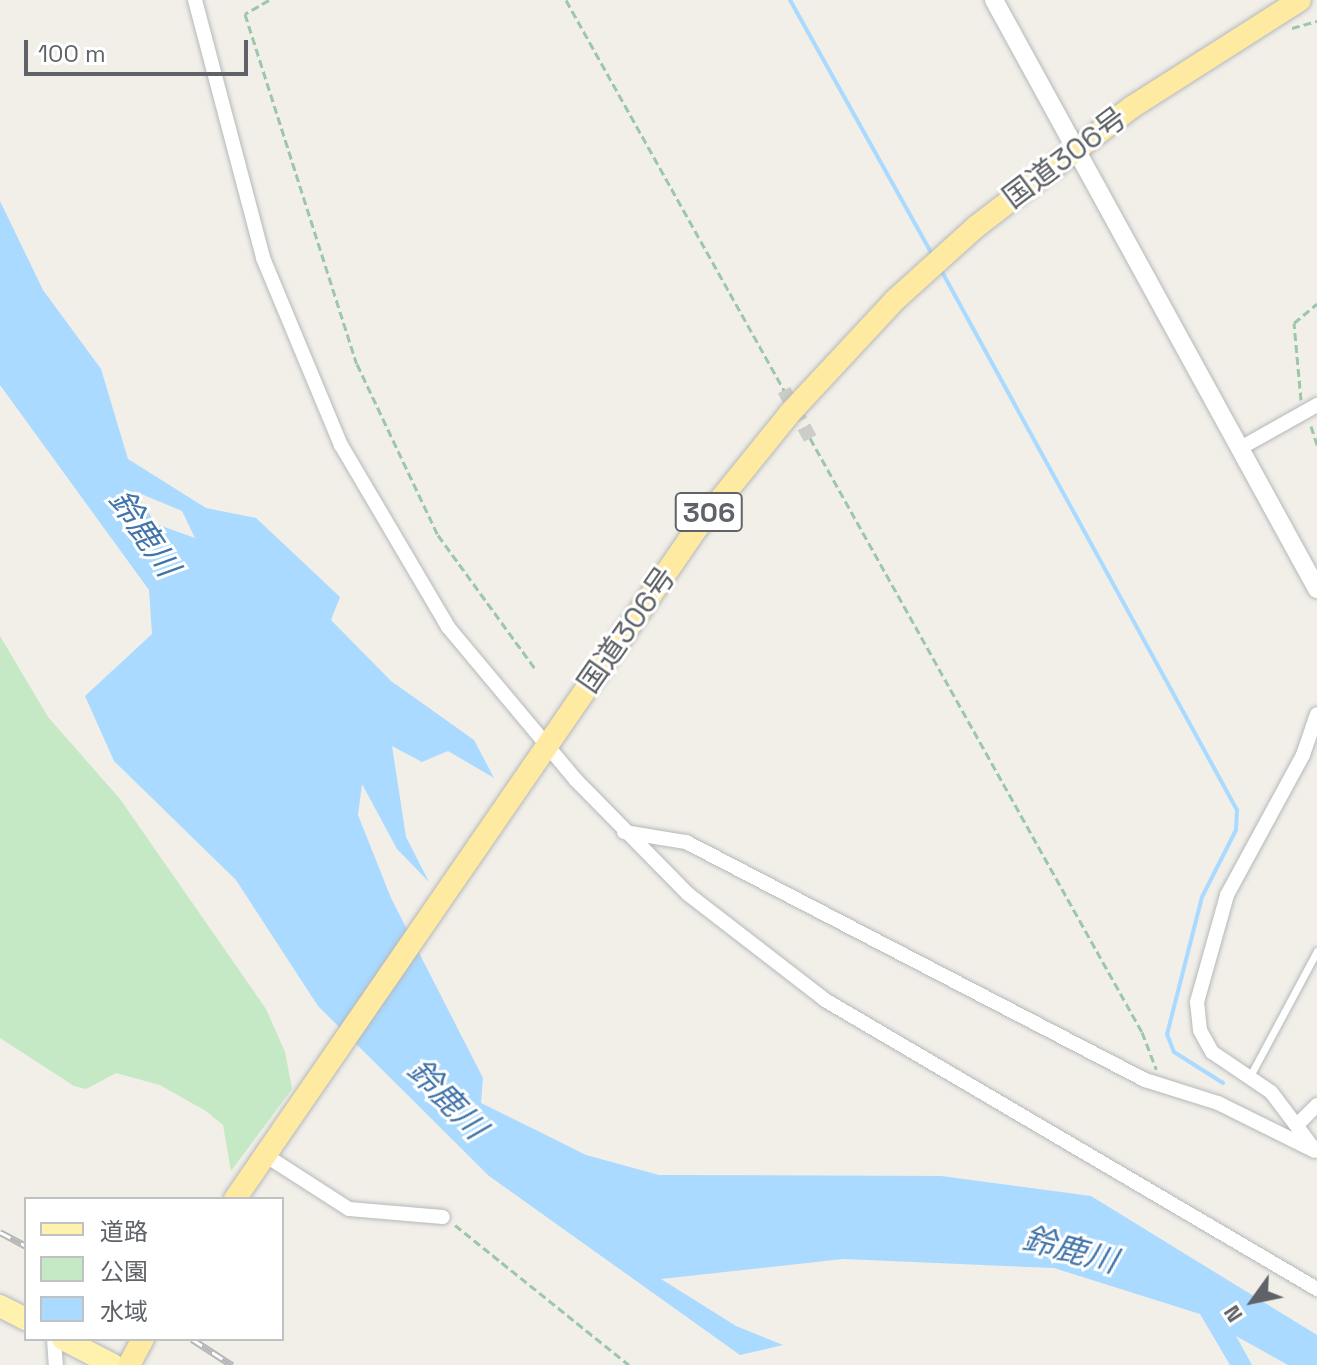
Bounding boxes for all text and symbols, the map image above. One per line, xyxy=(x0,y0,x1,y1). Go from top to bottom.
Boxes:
scale bar xyxy=(28,24,252,74)
text: 100 m xyxy=(38,38,106,69)
street label: 国道306号 xyxy=(996,100,1134,216)
water label: 鈴鹿川 xyxy=(101,482,187,584)
road number: 306 xyxy=(673,488,745,536)
street label: 国道306号 xyxy=(570,560,684,700)
water label: 鈴鹿川 xyxy=(400,1051,494,1147)
legend xyxy=(24,1197,284,1341)
text: 道路 xyxy=(100,1216,148,1247)
water label: 鈴鹿川 xyxy=(1019,1219,1121,1281)
text: 公園 xyxy=(100,1256,148,1287)
north arrow xyxy=(1213,1261,1293,1341)
text: 水域 xyxy=(100,1296,148,1327)
text: N xyxy=(1217,1300,1249,1328)

